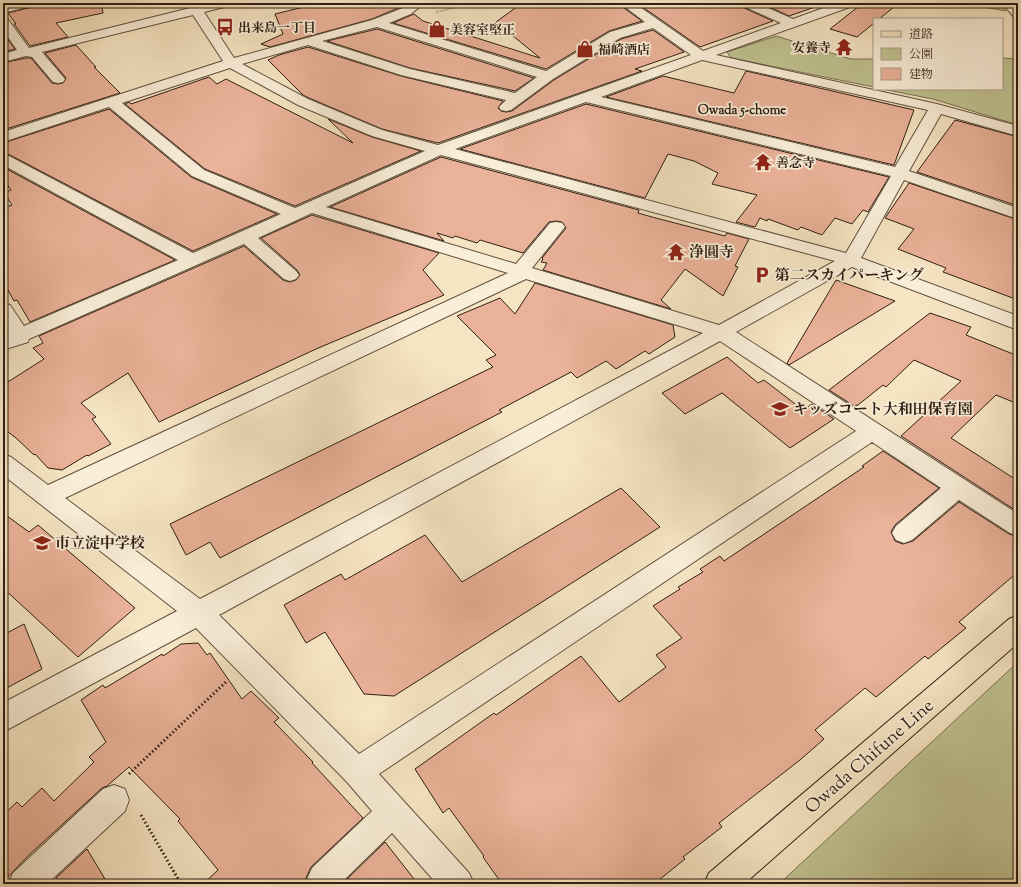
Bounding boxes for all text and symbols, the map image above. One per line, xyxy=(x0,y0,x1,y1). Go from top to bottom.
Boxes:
bus stop icon: 出来島一丁目 xyxy=(215,17,235,37)
legend xyxy=(873,18,1003,90)
shop icon: 美容室堅正 xyxy=(427,19,447,39)
place label: 出来島一丁目 xyxy=(238,20,316,38)
place label: 美容室堅正 xyxy=(450,22,515,40)
text: 道路 xyxy=(909,26,933,44)
temple icon: 安養寺 xyxy=(834,37,854,57)
shop icon: 福崎酒店 xyxy=(575,39,595,59)
place label: 安養寺 xyxy=(792,40,831,58)
place label: 福崎酒店 xyxy=(598,42,650,60)
text: 公園 xyxy=(909,46,933,64)
text: 建物 xyxy=(909,66,933,84)
district label: Owada 5-chome xyxy=(698,102,786,120)
temple icon: 善念寺 xyxy=(753,152,773,172)
place label: 善念寺 xyxy=(776,155,815,173)
temple icon: 浄圓寺 xyxy=(666,242,686,262)
place label: 浄圓寺 xyxy=(689,243,734,264)
parking icon: 第二スカイパーキング xyxy=(752,265,772,285)
place label: 第二スカイパーキング xyxy=(775,266,924,287)
school or university icon: キッズコート大和田保育園 xyxy=(770,399,790,419)
place label: キッズコート大和田保育園 xyxy=(793,400,973,421)
school or university icon: 市立淀中学校 xyxy=(32,533,52,553)
place label: 市立淀中学校 xyxy=(55,534,145,555)
street label: Owada Chifune Line xyxy=(800,694,941,821)

